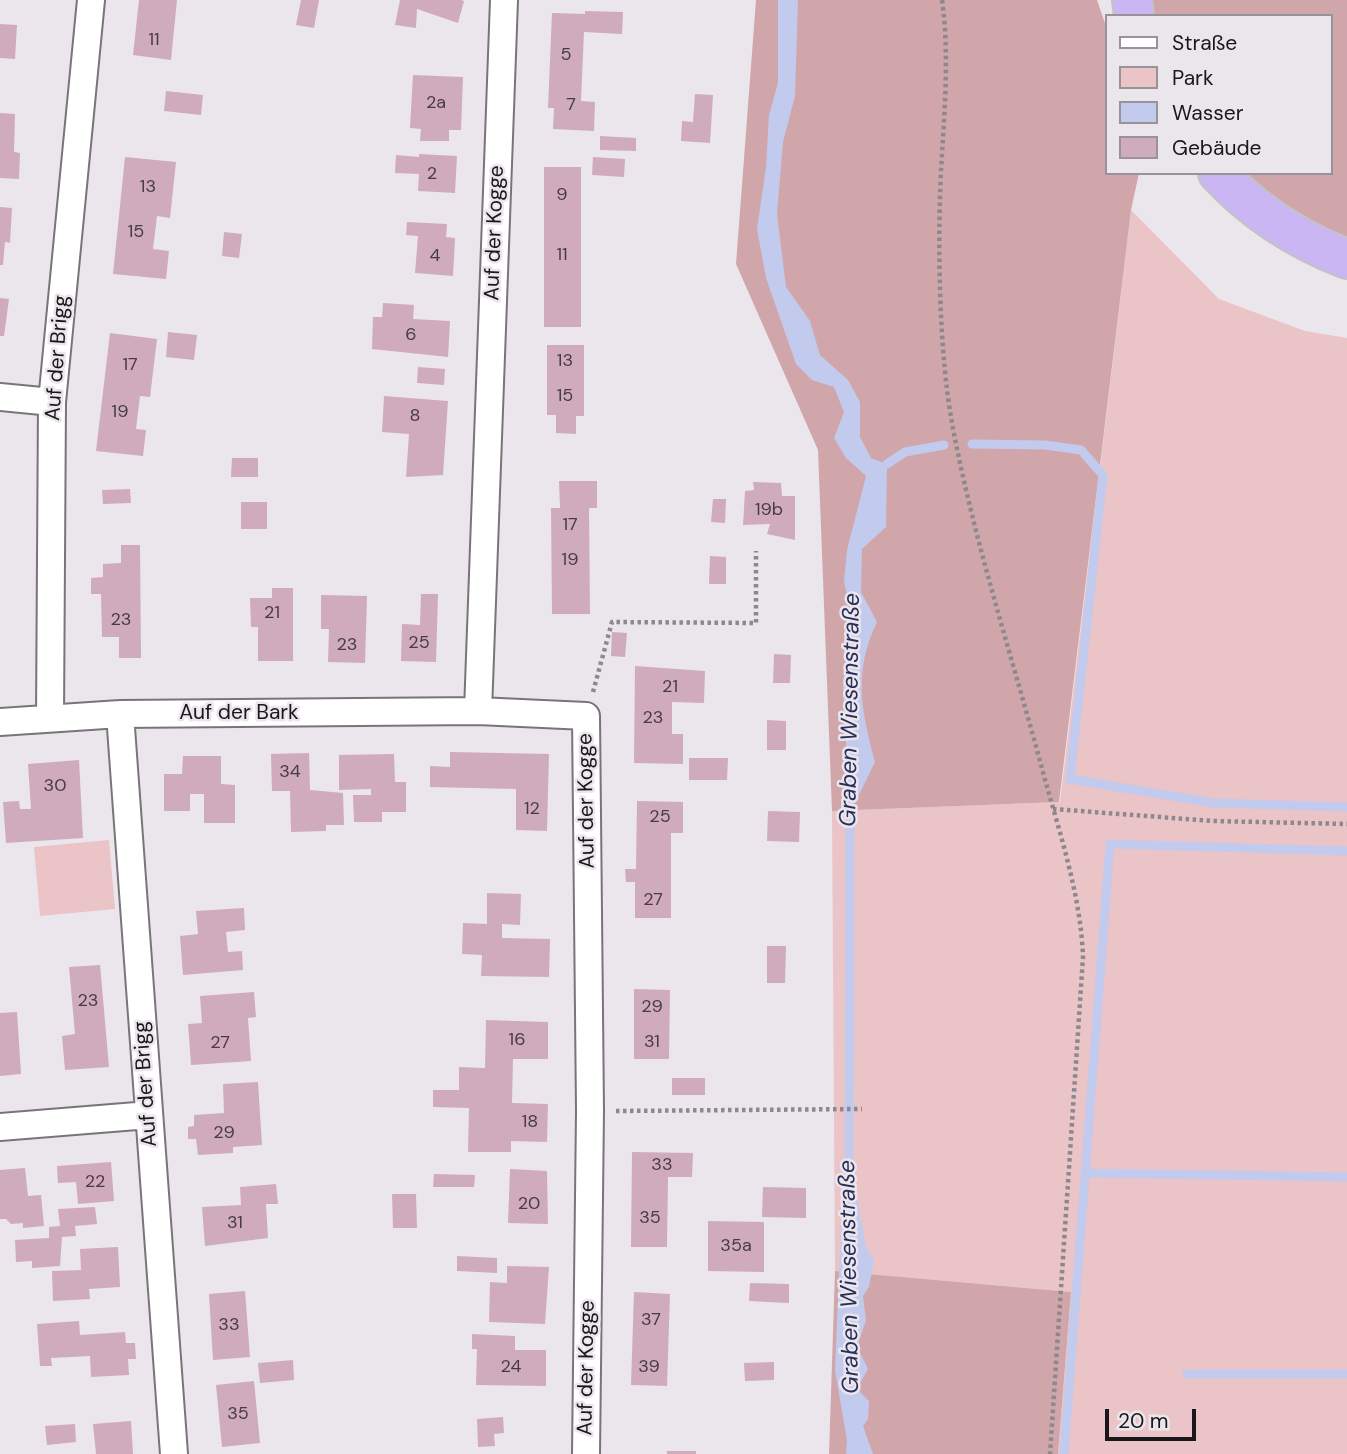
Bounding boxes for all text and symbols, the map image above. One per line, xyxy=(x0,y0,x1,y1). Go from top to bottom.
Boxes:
legend xyxy=(1106,14,1333,175)
house number: 11 xyxy=(148,29,160,51)
text: Straße xyxy=(1172,29,1237,57)
house number: 5 xyxy=(561,44,571,66)
text: Park xyxy=(1172,64,1213,92)
house number: 2a xyxy=(426,92,446,114)
house number: 7 xyxy=(566,94,576,116)
text: Wasser xyxy=(1172,99,1244,127)
text: Gebäude xyxy=(1172,134,1262,162)
house number: 2 xyxy=(427,163,437,185)
street label: Auf der Kogge xyxy=(480,165,510,301)
house number: 13 xyxy=(140,176,156,198)
house number: 9 xyxy=(556,184,568,206)
house number: 15 xyxy=(128,221,144,243)
house number: 11 xyxy=(556,244,568,266)
house number: 4 xyxy=(430,245,440,267)
street label: Auf der Brigg xyxy=(41,294,75,422)
house number: 6 xyxy=(405,324,417,346)
house number: 13 xyxy=(557,350,573,372)
house number: 17 xyxy=(122,354,138,376)
house number: 15 xyxy=(557,385,573,407)
house number: 19 xyxy=(112,401,128,423)
house number: 8 xyxy=(410,405,420,427)
house number: 19b xyxy=(755,499,783,521)
house number: 17 xyxy=(562,514,578,536)
house number: 19 xyxy=(562,549,578,571)
water label: Graben Wiesenstraße xyxy=(835,593,867,827)
house number: 21 xyxy=(264,602,280,624)
house number: 23 xyxy=(110,609,132,631)
house number: 25 xyxy=(408,632,430,654)
house number: 23 xyxy=(336,634,358,656)
house number: 21 xyxy=(662,676,678,698)
street label: Auf der Bark xyxy=(179,700,299,726)
house number: 23 xyxy=(642,707,664,729)
street label: Auf der Kogge xyxy=(573,733,601,869)
house number: 34 xyxy=(279,761,301,783)
house number: 30 xyxy=(44,775,66,797)
house number: 12 xyxy=(524,798,540,820)
house number: 25 xyxy=(649,806,671,828)
house number: 27 xyxy=(643,889,663,911)
house number: 23 xyxy=(77,990,99,1012)
house number: 29 xyxy=(641,996,663,1018)
street label: Auf der Brigg xyxy=(129,1020,163,1148)
house number: 16 xyxy=(509,1029,525,1051)
house number: 31 xyxy=(644,1031,660,1053)
house number: 27 xyxy=(210,1032,230,1054)
house number: 18 xyxy=(522,1111,538,1133)
house number: 29 xyxy=(213,1122,235,1144)
house number: 33 xyxy=(651,1154,673,1176)
water label: Graben Wiesenstraße xyxy=(834,1160,866,1394)
house number: 22 xyxy=(85,1171,105,1193)
house number: 20 xyxy=(518,1193,540,1215)
house number: 35 xyxy=(639,1207,661,1229)
house number: 31 xyxy=(227,1212,243,1234)
house number: 35a xyxy=(720,1235,752,1257)
street label: Auf der Kogge xyxy=(573,1300,601,1436)
house number: 37 xyxy=(641,1309,661,1331)
house number: 33 xyxy=(218,1314,240,1336)
house number: 24 xyxy=(501,1356,521,1378)
house number: 39 xyxy=(638,1356,660,1378)
scale bar xyxy=(1109,1394,1200,1438)
house number: 35 xyxy=(227,1403,249,1425)
text: 20 m xyxy=(1118,1407,1169,1435)

